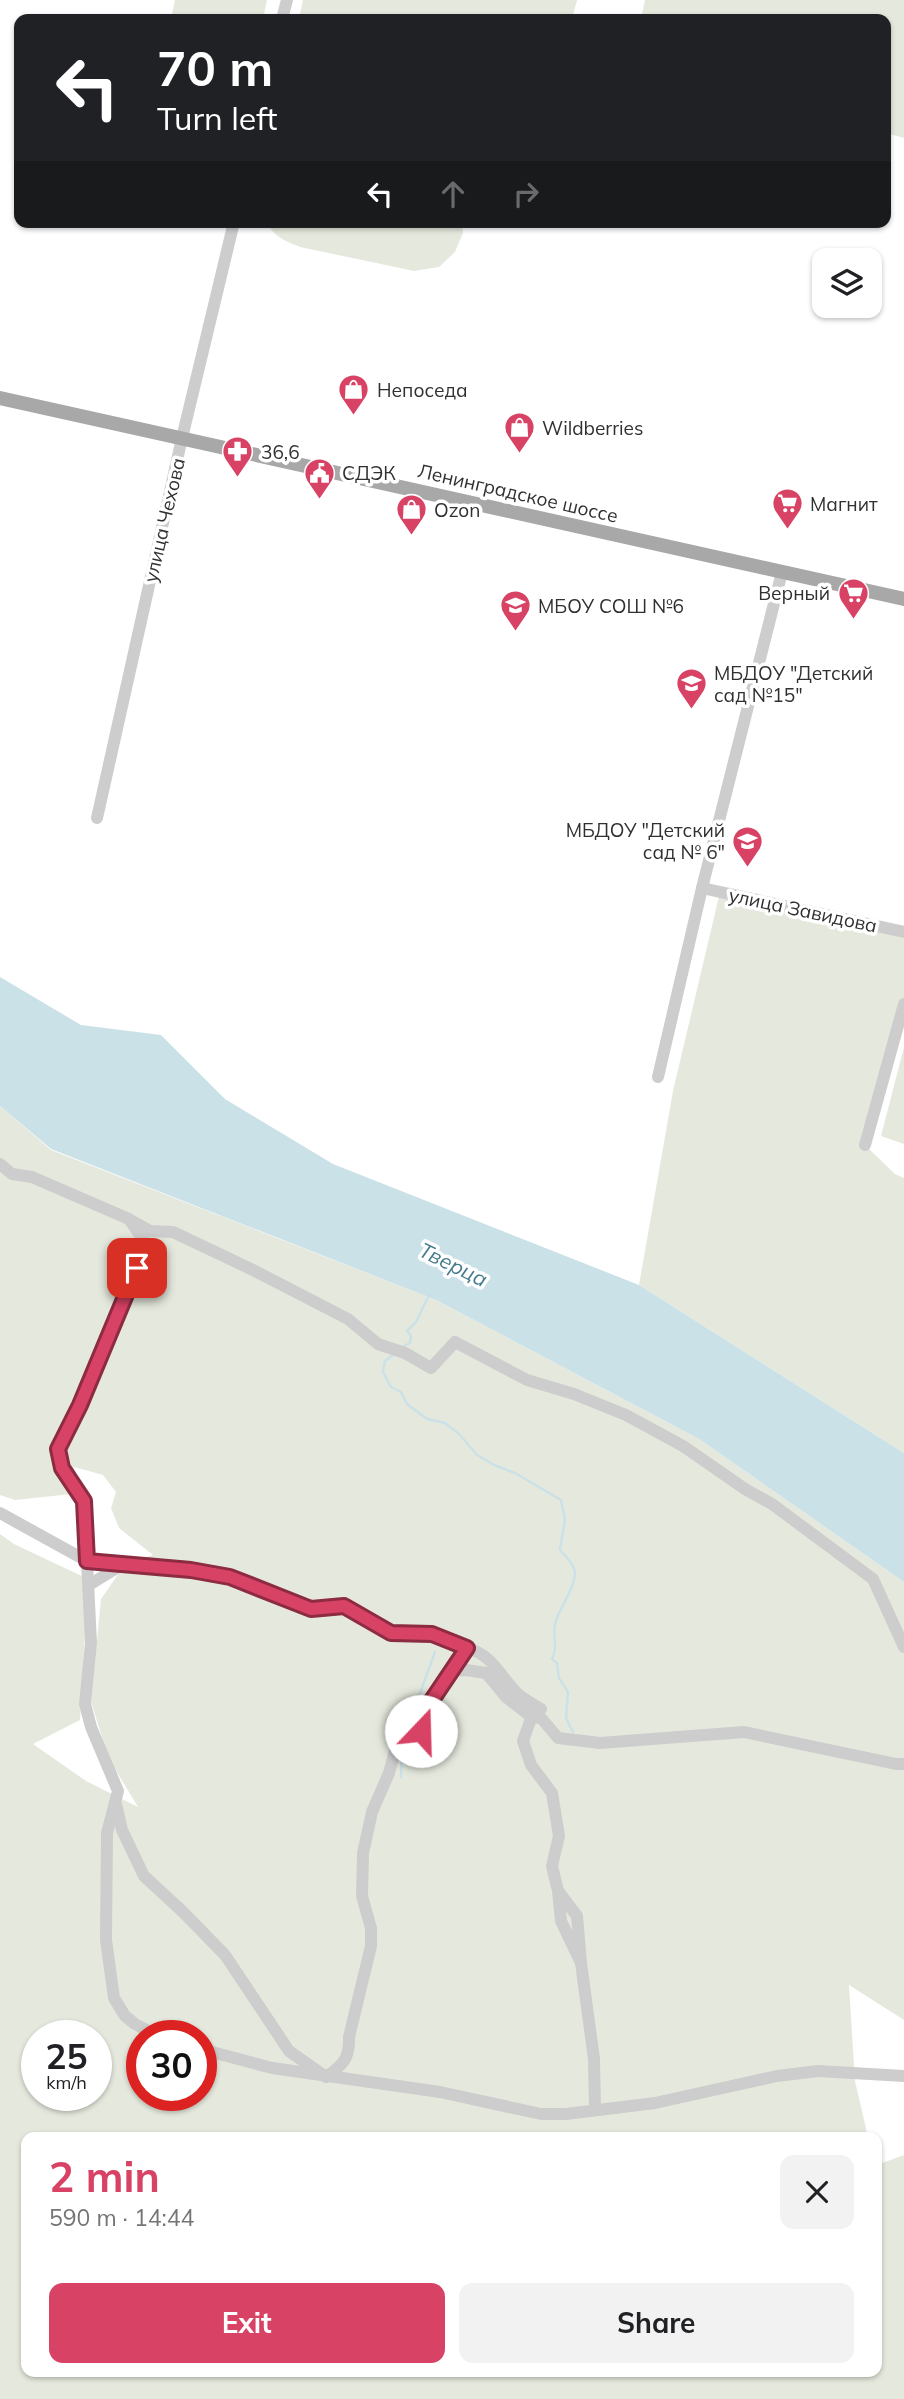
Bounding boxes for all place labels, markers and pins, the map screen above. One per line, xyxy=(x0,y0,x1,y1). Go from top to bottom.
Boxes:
shop icon: Непоседа xyxy=(337,373,371,417)
place label: Непоседа xyxy=(377,378,468,402)
shop icon: Wildberries xyxy=(502,411,536,455)
place label: Wildberries xyxy=(542,416,643,440)
pharmacy icon: 36,6 xyxy=(221,435,255,479)
place label: 36,6 xyxy=(261,440,300,464)
public building icon: СДЭК xyxy=(302,456,336,500)
place label: СДЭК xyxy=(342,461,396,485)
supermarket icon: Магнит xyxy=(770,487,804,531)
place label: Магнит xyxy=(810,492,878,516)
shop icon: Ozon xyxy=(394,493,428,537)
place label: Ozon xyxy=(434,498,480,522)
supermarket icon: Верный xyxy=(836,576,870,620)
place label: Верный xyxy=(758,581,830,605)
school or university icon: МБОУ СОШ №6 xyxy=(498,589,532,633)
place label: МБОУ СОШ №6 xyxy=(538,594,684,618)
place label: МБДОУ "Детский сад №15" xyxy=(714,661,873,707)
school or university icon: МБДОУ "Детский сад №15" xyxy=(674,667,708,711)
place label: МБДОУ "Детский сад № 6" xyxy=(566,818,725,864)
school or university icon: МБДОУ "Детский сад № 6" xyxy=(731,824,765,868)
pin xyxy=(107,1238,167,1298)

